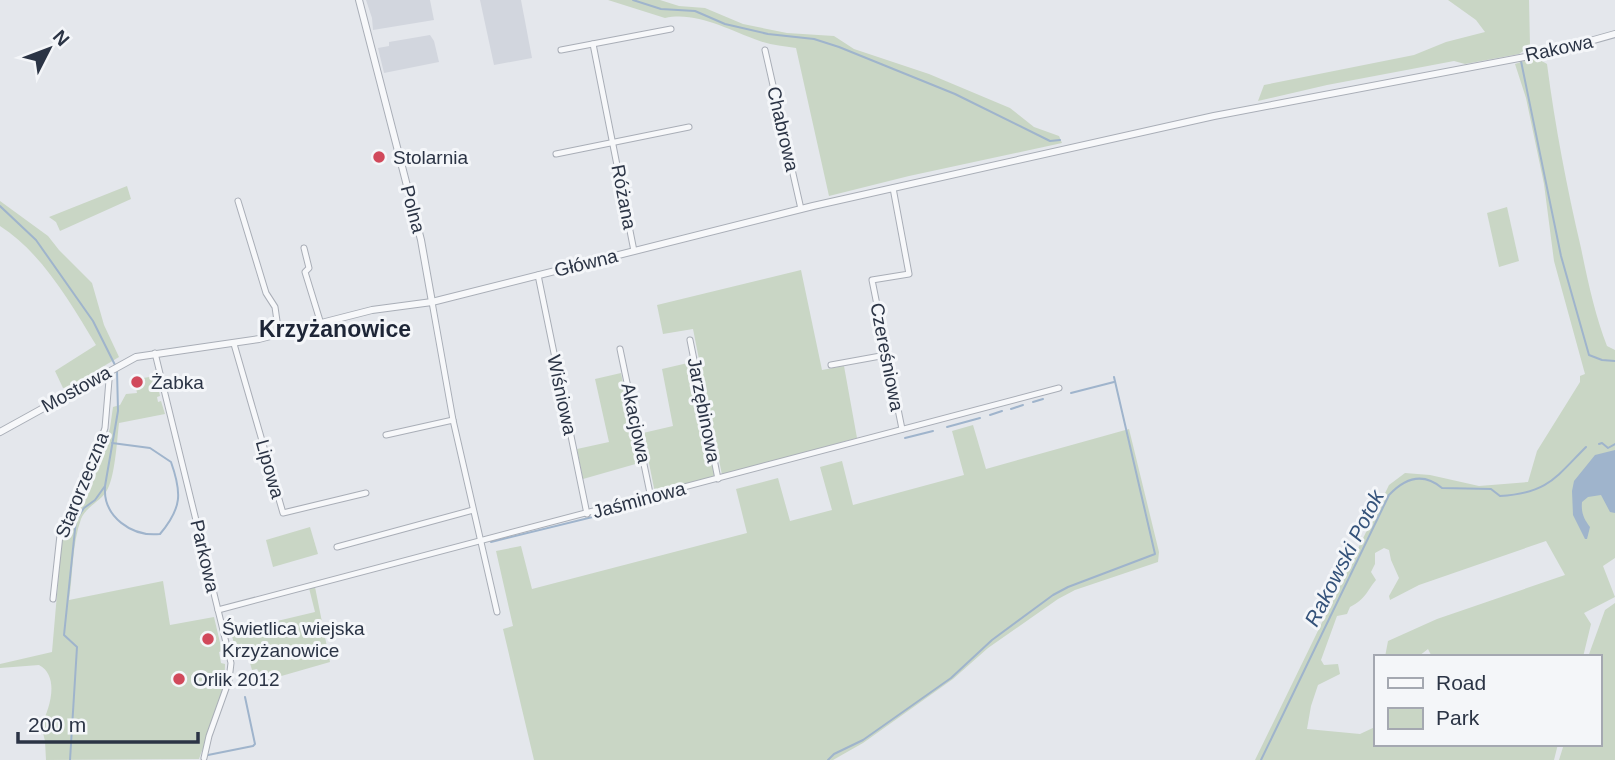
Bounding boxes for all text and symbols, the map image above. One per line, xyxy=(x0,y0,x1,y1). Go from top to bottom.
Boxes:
north arrow xyxy=(14,14,84,84)
text: N xyxy=(49,26,74,50)
street label: Rakowa xyxy=(1523,31,1595,65)
street label: Chabrowa xyxy=(763,84,803,174)
place label: Stolarnia xyxy=(393,147,468,168)
marker: Stolarnia xyxy=(371,149,387,165)
street label: Różana xyxy=(607,163,641,232)
street label: Polna xyxy=(397,183,430,236)
street label: Główna xyxy=(552,245,620,281)
street label: Czereśniowa xyxy=(866,301,908,413)
district label: Krzyżanowice xyxy=(259,316,411,342)
street label: Wiśniowa xyxy=(543,353,581,437)
street label: Jarzębinowa xyxy=(684,356,725,465)
street label: Mostowa xyxy=(38,361,115,417)
place label: Żabka xyxy=(151,372,204,393)
marker: Żabka xyxy=(129,374,145,390)
street label: Akacjowa xyxy=(617,381,655,465)
street label: Starorzeczna xyxy=(51,429,113,541)
street label: Lipowa xyxy=(252,437,289,501)
street label: Jaśminowa xyxy=(590,477,688,522)
water label: Rakowski Potok xyxy=(1300,485,1389,630)
street label: Parkowa xyxy=(186,518,224,595)
place label: Świetlica wiejska Krzyżanowice xyxy=(222,618,365,661)
marker: Świetlica wiejska Krzyżanowice xyxy=(200,631,216,647)
legend xyxy=(1374,655,1601,746)
place label: Orlik 2012 xyxy=(193,669,280,690)
marker: Orlik 2012 xyxy=(171,671,187,687)
text: Road xyxy=(1436,671,1486,694)
scale bar xyxy=(18,700,198,744)
text: Park xyxy=(1436,706,1480,729)
text: 200 m xyxy=(28,713,86,736)

